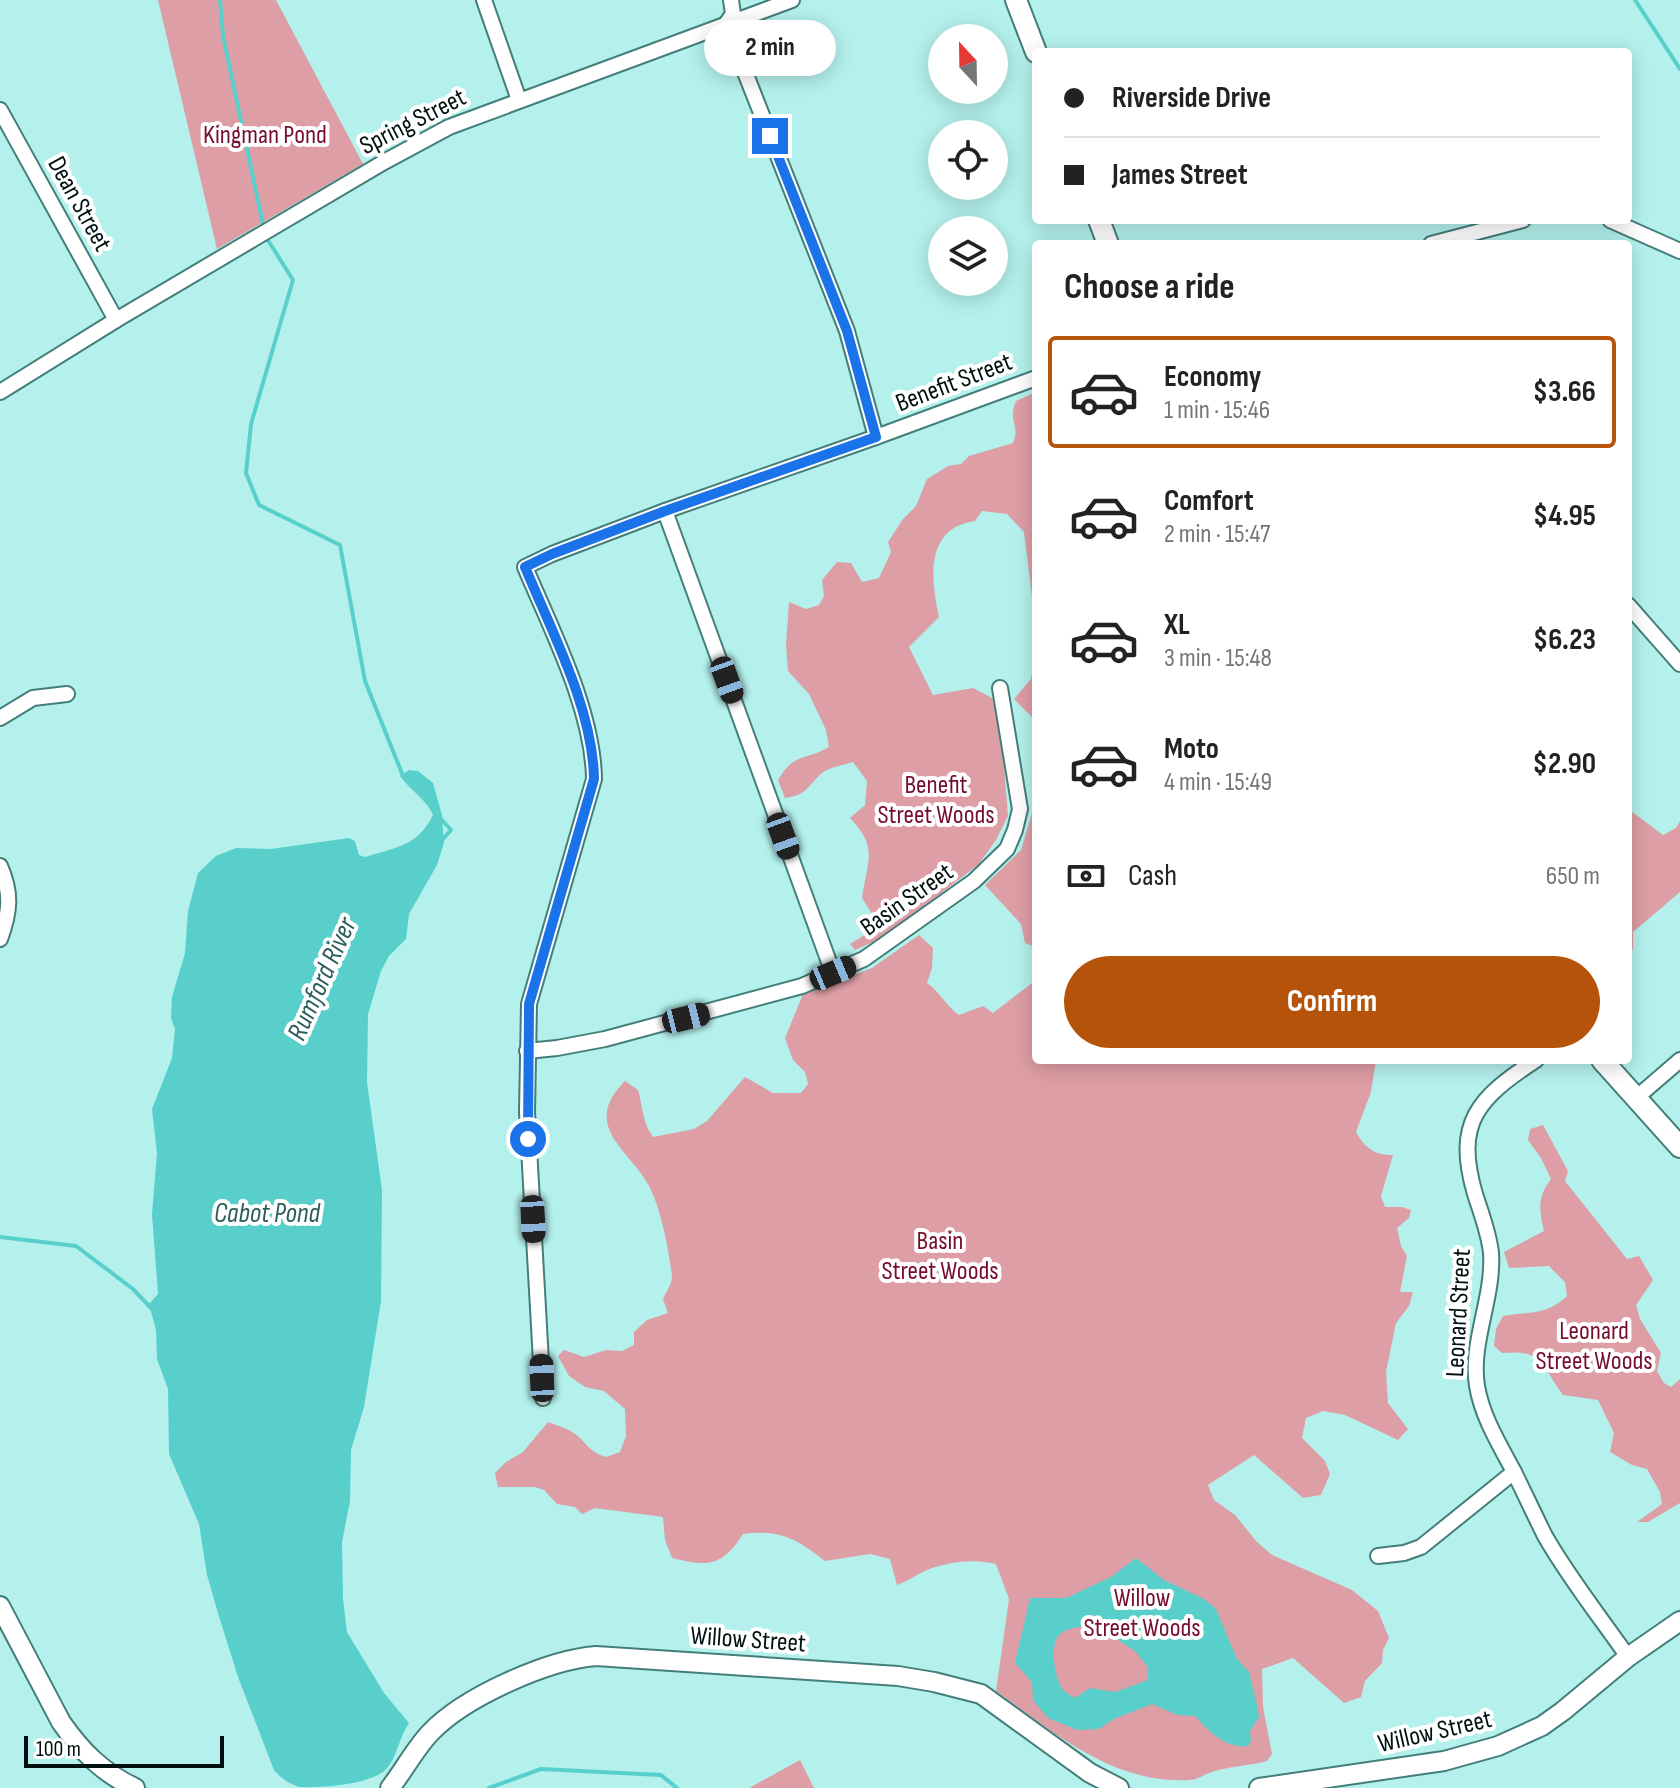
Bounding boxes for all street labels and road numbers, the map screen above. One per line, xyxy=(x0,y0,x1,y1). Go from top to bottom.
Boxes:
street label: Spring Street xyxy=(355,82,471,162)
street label: Dean Street xyxy=(40,151,118,257)
street label: Benefit Street xyxy=(892,347,1017,419)
street label: Basin Street xyxy=(855,857,959,943)
street label: Leonard Street xyxy=(1440,1248,1478,1378)
street label: Willow Street xyxy=(689,1621,807,1660)
street label: Willow Street xyxy=(1375,1704,1495,1760)

